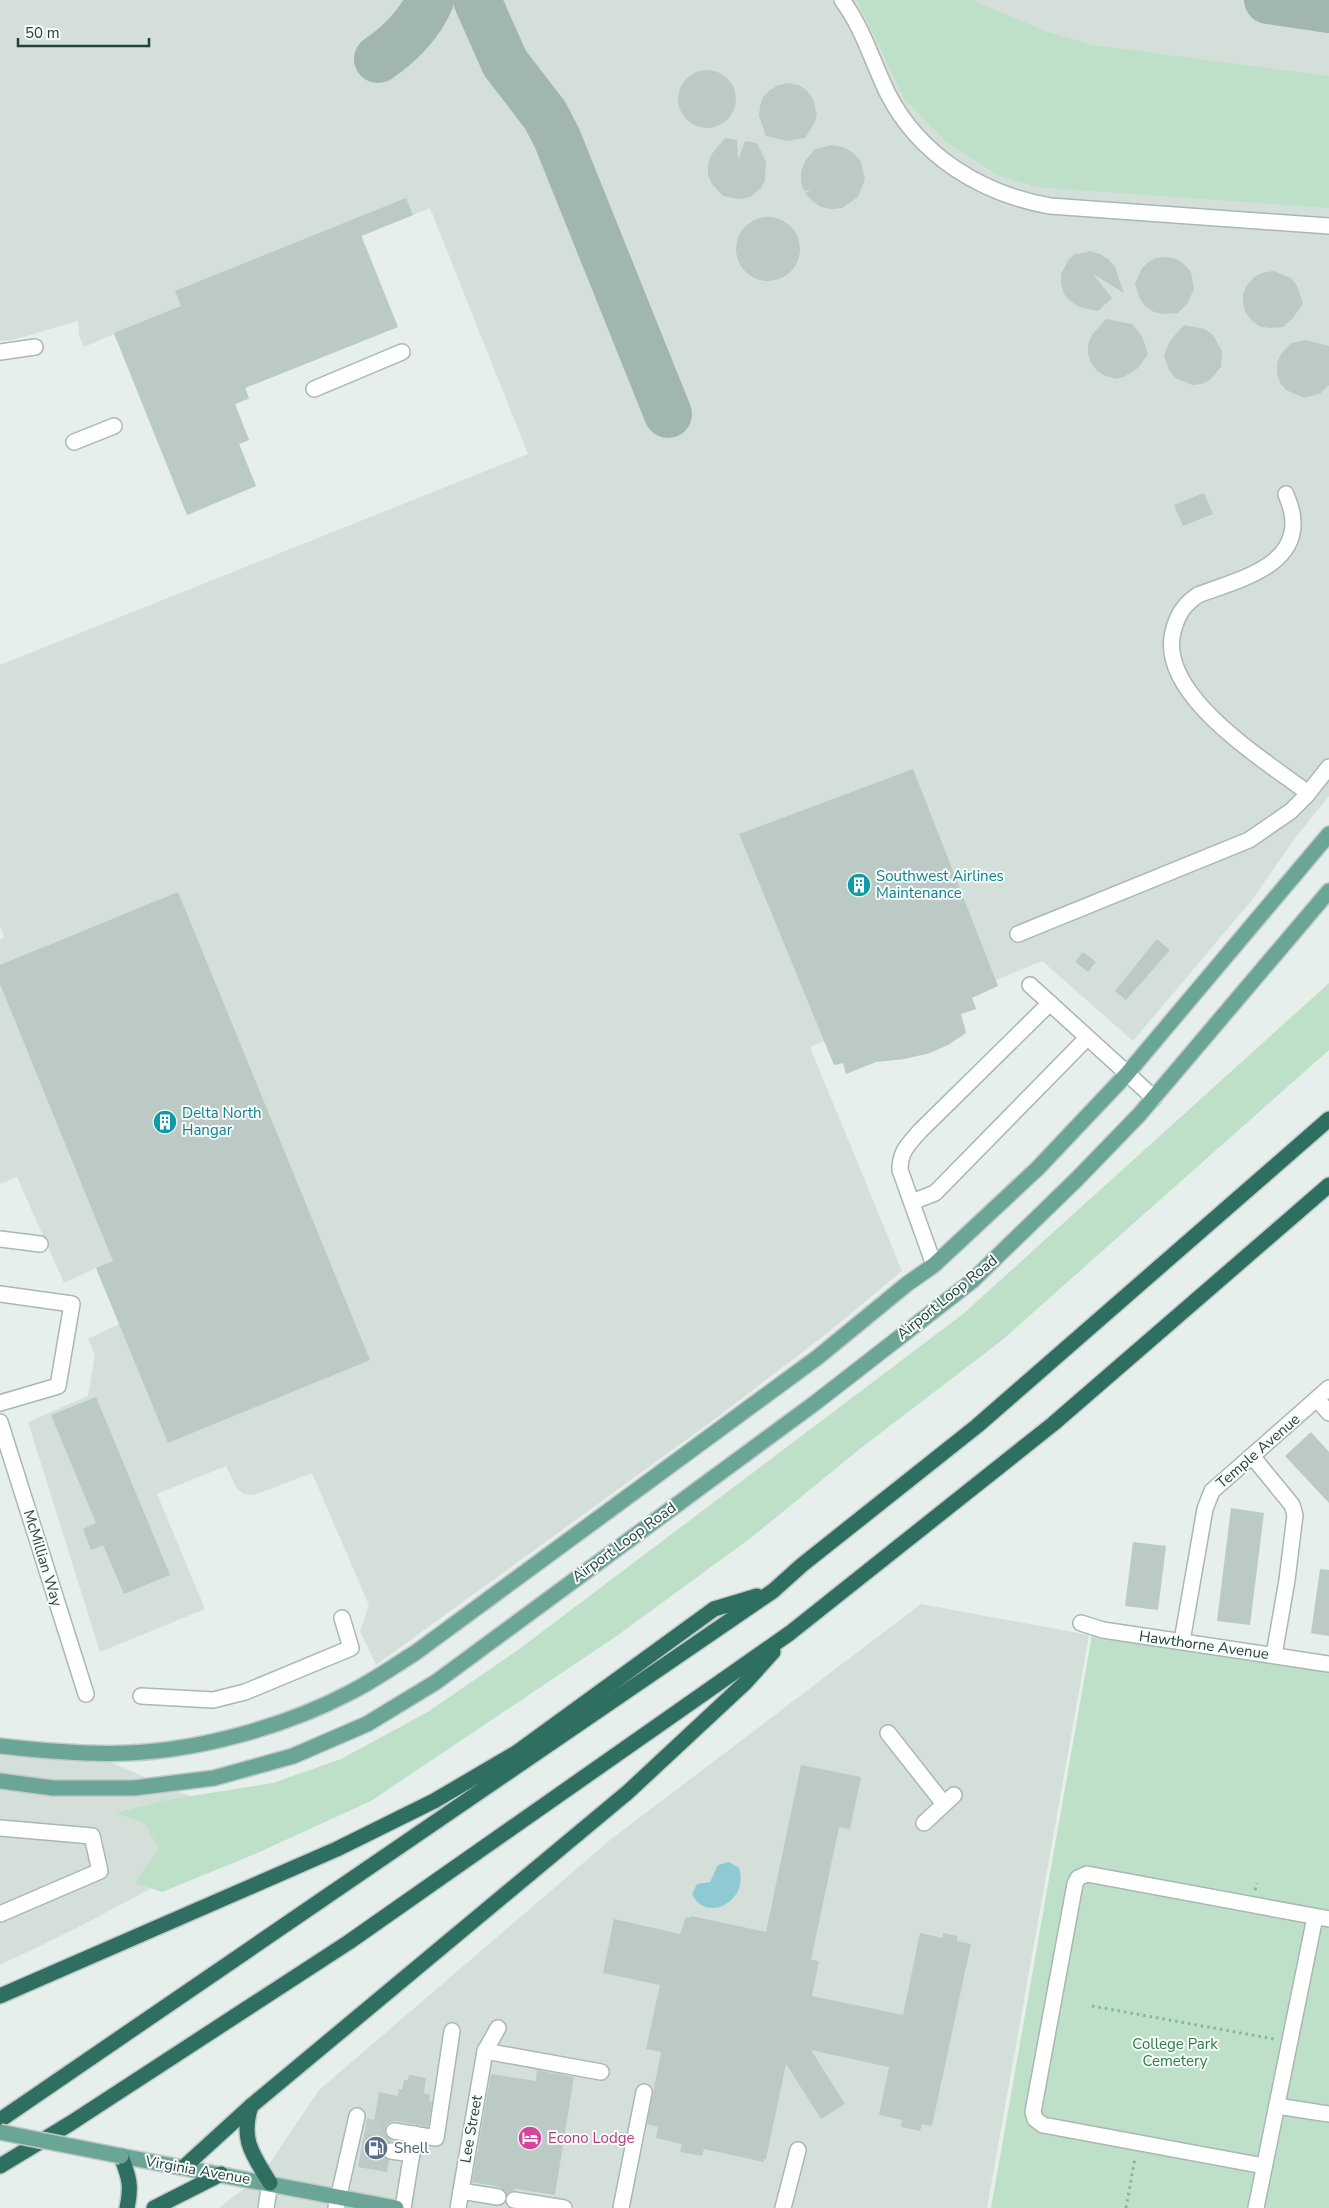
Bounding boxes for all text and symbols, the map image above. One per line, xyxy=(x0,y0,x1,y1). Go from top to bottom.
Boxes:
scale bar xyxy=(18,15,149,47)
text: 50 m xyxy=(25,23,60,43)
place label: Southwest Airlines Maintenance xyxy=(876,866,1004,903)
building icon: Southwest Airlines Maintenance xyxy=(846,872,872,898)
place label: Delta North Hangar xyxy=(182,1103,261,1140)
building icon: Delta North Hangar xyxy=(152,1109,178,1135)
street label: Airport Loop Road xyxy=(893,1250,1001,1344)
street label: Temple Avenue xyxy=(1212,1409,1304,1493)
street label: Airport Loop Road xyxy=(568,1497,680,1587)
street label: McMillian Way xyxy=(19,1507,67,1609)
street label: Hawthorne Avenue xyxy=(1138,1626,1270,1664)
park label: College Park Cemetery xyxy=(1132,2034,1218,2071)
street label: Lee Street xyxy=(455,2093,487,2165)
hotel icon: Econo Lodge xyxy=(517,2125,543,2151)
place label: Econo Lodge xyxy=(548,2128,634,2148)
fuel station icon: Shell xyxy=(363,2135,389,2161)
place label: Shell xyxy=(394,2138,429,2158)
street label: Virginia Avenue xyxy=(143,2151,252,2189)

